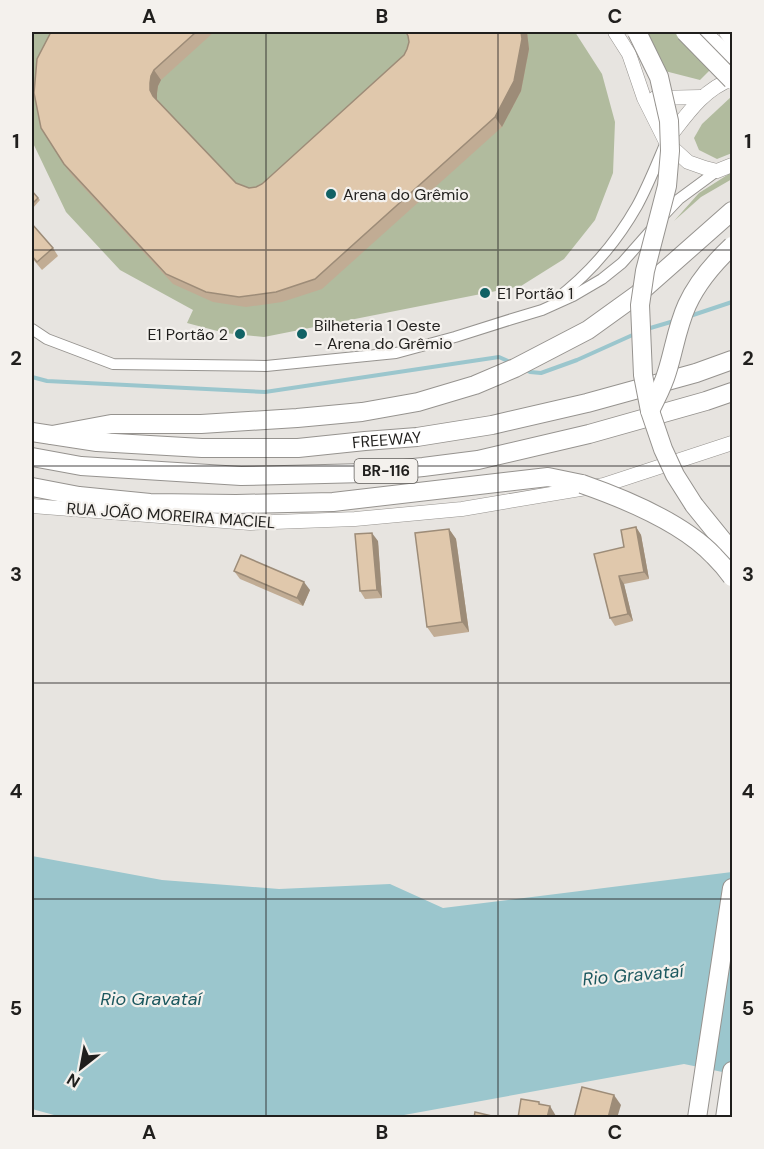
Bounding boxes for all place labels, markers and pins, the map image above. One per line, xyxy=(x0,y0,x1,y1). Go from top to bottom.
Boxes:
place label: Arena do Grêmio xyxy=(343,184,469,205)
marker: Arena do Grêmio xyxy=(324,187,338,201)
place label: E1 Portão 1 xyxy=(497,283,573,304)
marker: E1 Portão 1 xyxy=(478,286,492,300)
place label: Bilheteria 1 Oeste - Arena do Grêmio xyxy=(314,315,453,354)
place label: E1 Portão 2 xyxy=(148,324,228,345)
marker: E1 Portão 2 xyxy=(233,327,247,341)
marker: Bilheteria 1 Oeste - Arena do Grêmio xyxy=(295,327,309,341)

